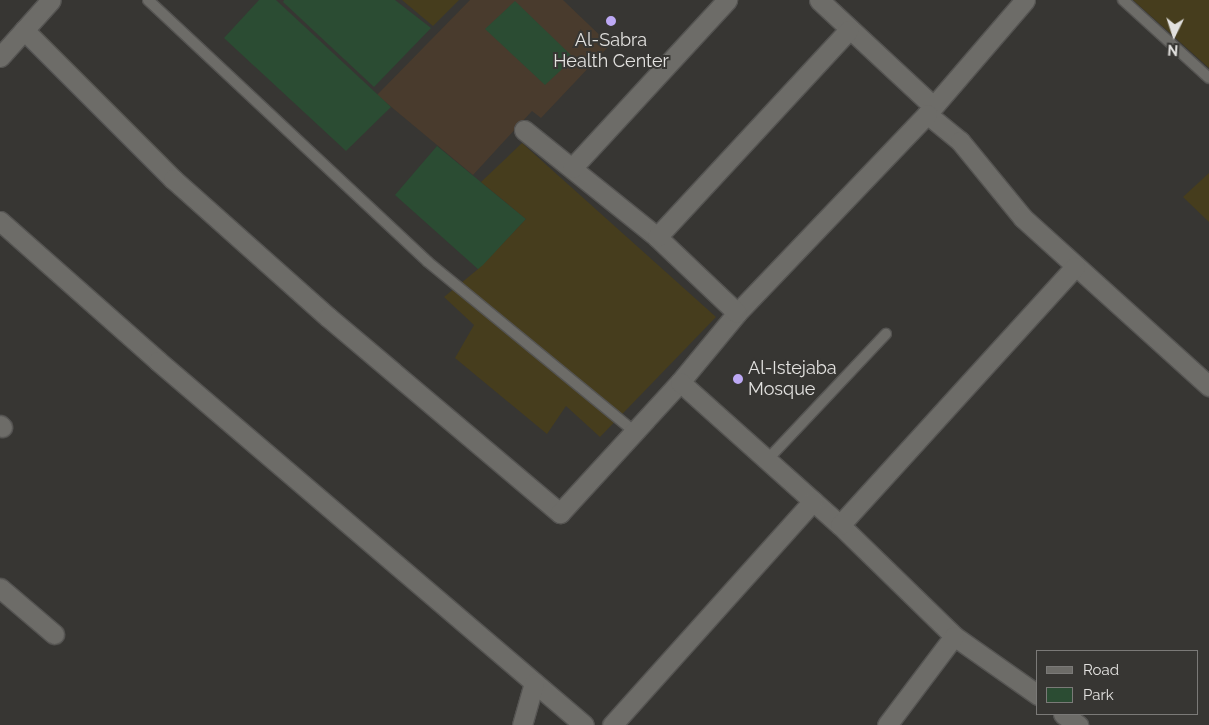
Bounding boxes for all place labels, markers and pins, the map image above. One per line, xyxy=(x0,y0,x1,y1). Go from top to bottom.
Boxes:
marker: Al-Sabra Health Center xyxy=(604,14,618,28)
place label: Al-Sabra Health Center xyxy=(553,30,669,72)
place label: Al-Istejaba Mosque xyxy=(748,358,837,400)
marker: Al-Istejaba Mosque xyxy=(732,373,744,385)

